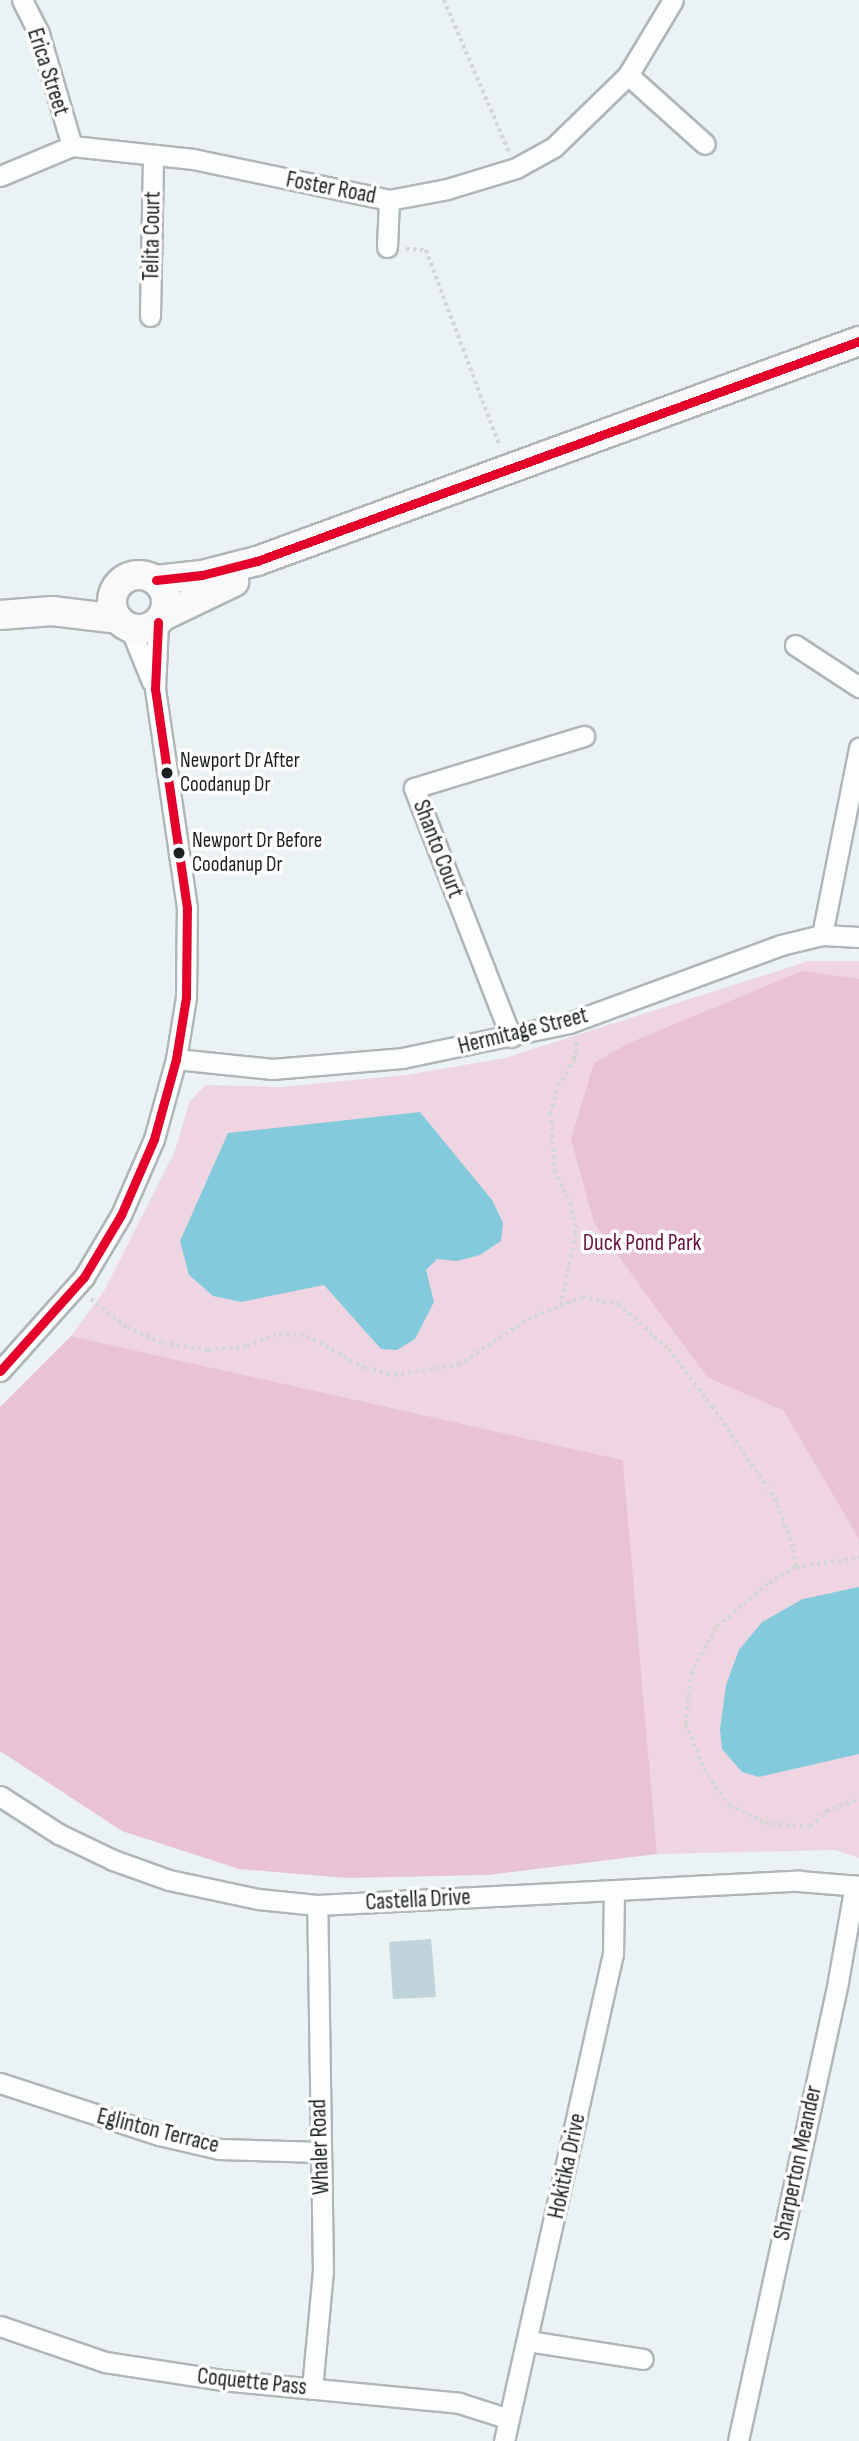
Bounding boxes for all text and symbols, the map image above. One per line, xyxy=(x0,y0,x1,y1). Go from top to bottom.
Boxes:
street label: Erica Street xyxy=(21,25,75,119)
street label: Foster Road xyxy=(284,166,378,210)
street label: Telita Court xyxy=(137,191,167,281)
place label: Newport Dr After Coodanup Dr xyxy=(180,748,300,798)
marker: Newport Dr After Coodanup Dr xyxy=(160,766,174,780)
street label: Shanto Court xyxy=(407,796,469,902)
place label: Newport Dr Before Coodanup Dr xyxy=(192,828,322,878)
marker: Newport Dr Before Coodanup Dr xyxy=(172,846,186,860)
street label: Hermitage Street xyxy=(455,1002,591,1060)
park label: Duck Pond Park xyxy=(583,1229,701,1257)
street label: Castella Drive xyxy=(365,1883,471,1917)
street label: Sharperton Meander xyxy=(768,2083,828,2243)
street label: Whaler Road xyxy=(305,2099,335,2195)
street label: Eglinton Terrace xyxy=(94,2103,222,2159)
street label: Hokitika Drive xyxy=(542,2111,592,2221)
street label: Coquette Pass xyxy=(196,2363,308,2401)

